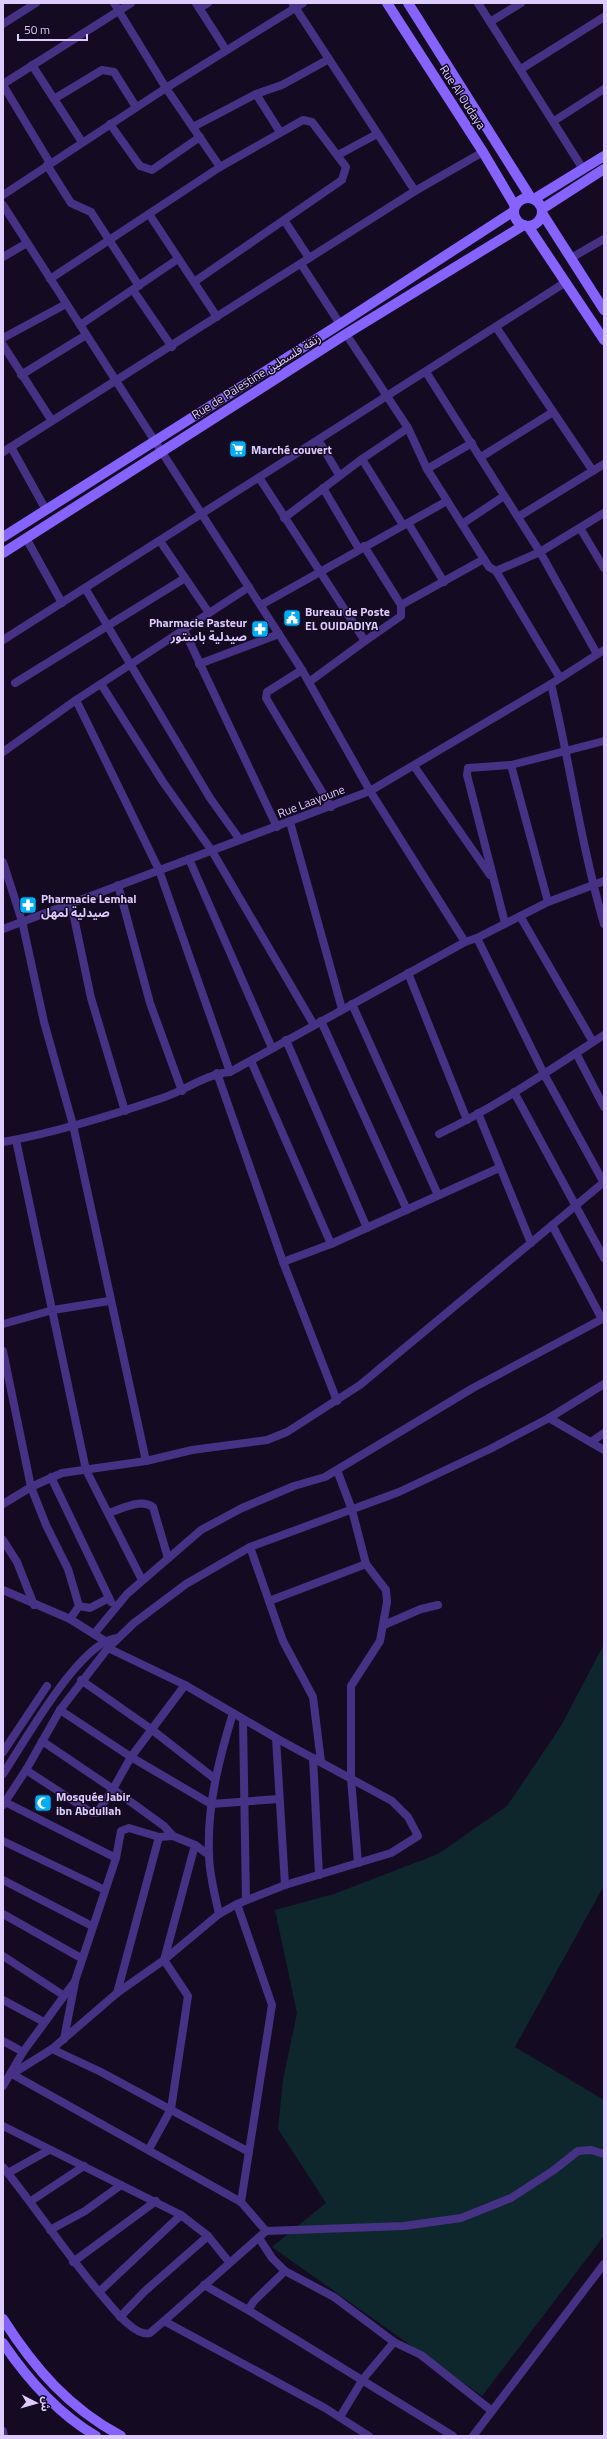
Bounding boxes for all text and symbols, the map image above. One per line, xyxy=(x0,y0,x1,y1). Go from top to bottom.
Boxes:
scale bar xyxy=(18,16,87,42)
text: 50 m xyxy=(24,20,50,39)
street label: Rue Al Oudaya xyxy=(435,61,491,133)
street label: Rue de Palestine زنقة فلسطين xyxy=(188,328,324,424)
supermarket icon: Marché couvert xyxy=(228,439,248,459)
place label: Marché couvert xyxy=(251,440,332,459)
place label: Bureau de Poste EL OUIDADIYA xyxy=(305,602,390,635)
public building icon: Bureau de Poste EL OUIDADIYA xyxy=(282,608,302,628)
place label: Pharmacie Pasteur صيدلية باستور xyxy=(149,613,248,646)
pharmacy icon: Pharmacie Pasteur صيدلية باستور xyxy=(250,619,270,639)
street label: Rue Laayoune xyxy=(274,779,348,823)
place label: Pharmacie Lemhal صيدلية لمهل xyxy=(41,889,137,922)
pharmacy icon: Pharmacie Lemhal صيدلية لمهل xyxy=(18,895,38,915)
place label: Mosquée Jabir ibn Abdullah xyxy=(56,1787,131,1820)
mosque icon: Mosquée Jabir ibn Abdullah xyxy=(33,1793,53,1813)
north arrow xyxy=(16,2383,56,2423)
text: ش xyxy=(37,2396,55,2412)

